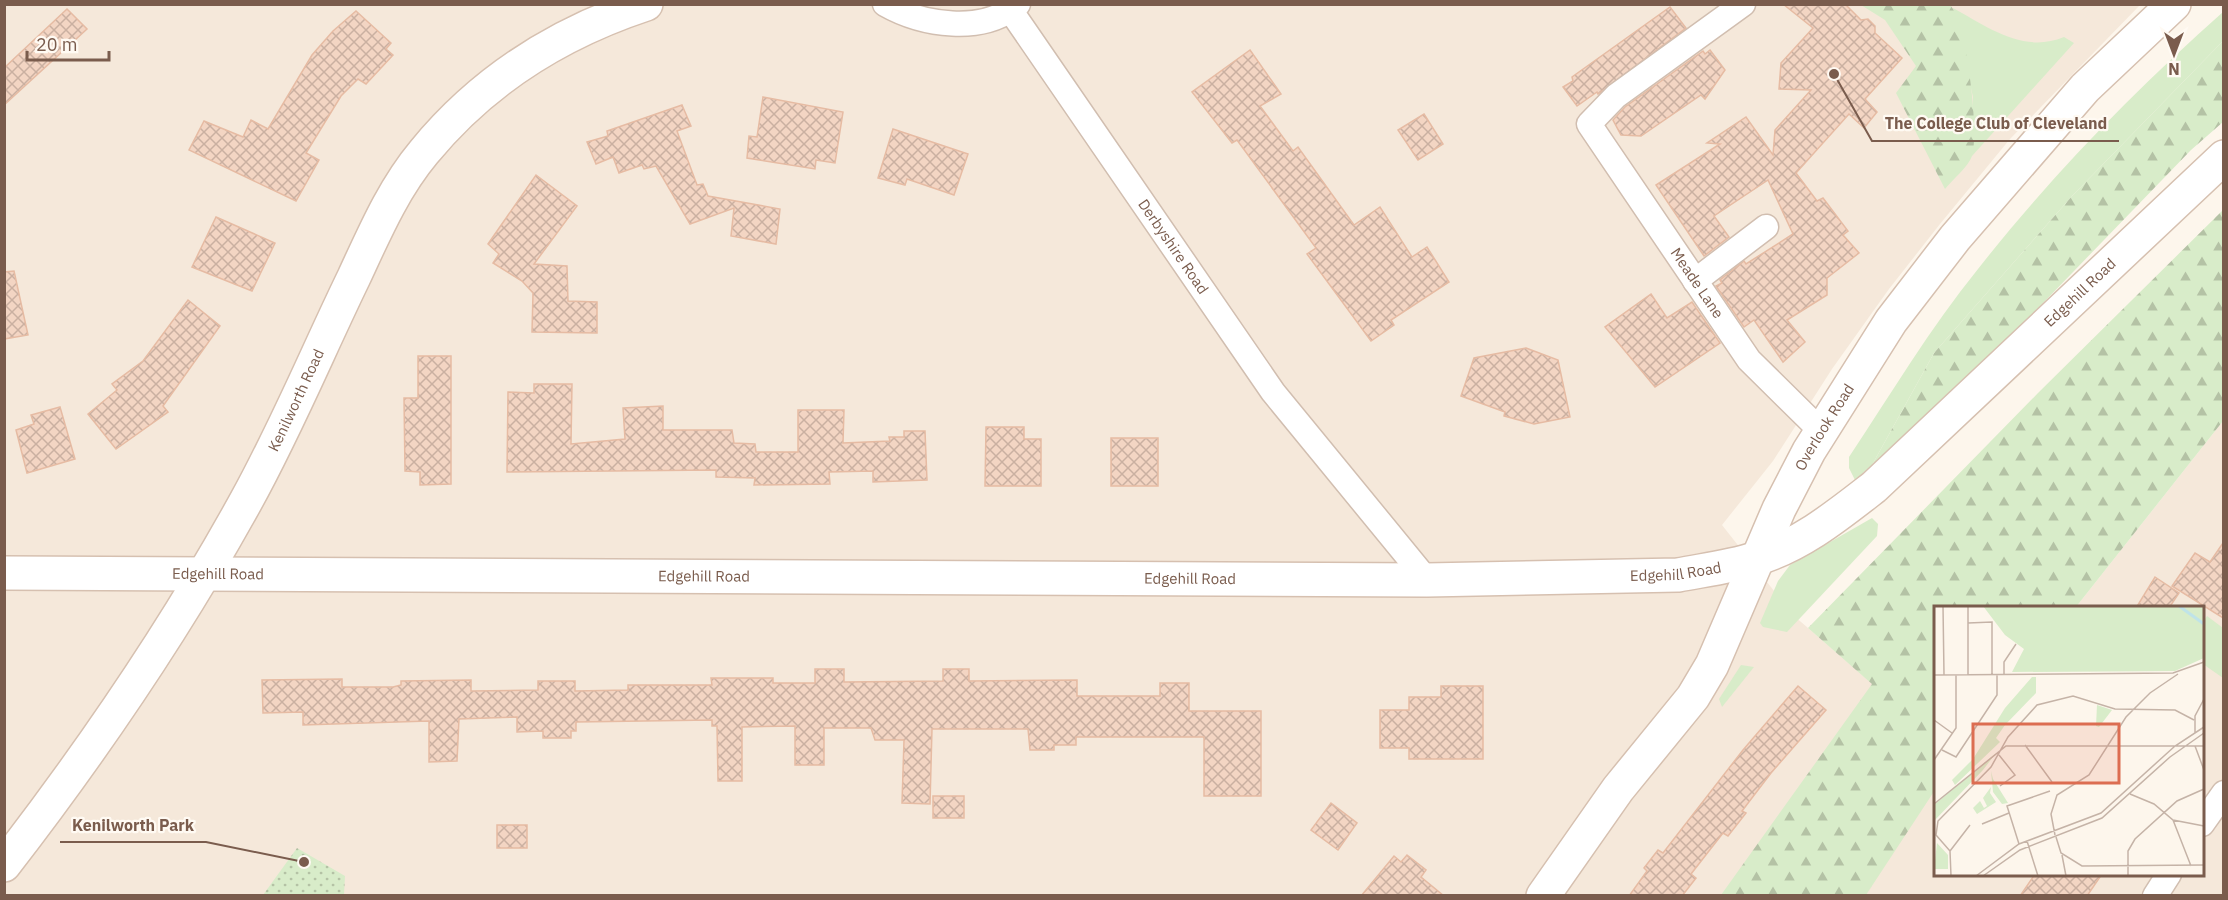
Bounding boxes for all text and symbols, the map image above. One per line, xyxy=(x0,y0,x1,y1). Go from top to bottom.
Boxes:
scale bar xyxy=(27,24,110,62)
north arrow xyxy=(2144,24,2204,84)
text: 20 m xyxy=(36,33,78,56)
text: N xyxy=(2168,59,2180,79)
callout: The College Club of Cleveland xyxy=(1872,107,2119,141)
text: The College Club of Cleveland xyxy=(1885,113,2107,133)
street label: Derbyshire Road xyxy=(1134,195,1213,298)
street label: Meade Lane xyxy=(1667,244,1728,322)
street label: Edgehill Road xyxy=(2040,254,2120,331)
street label: Kenilworth Road xyxy=(263,346,328,455)
street label: Overlook Road xyxy=(1791,380,1858,474)
street label: Edgehill Road xyxy=(1630,557,1723,585)
street label: Edgehill Road xyxy=(172,564,264,583)
street label: Edgehill Road xyxy=(658,566,750,586)
street label: Edgehill Road xyxy=(1144,569,1236,588)
inset map xyxy=(1934,606,2204,876)
callout: Kenilworth Park xyxy=(60,808,206,842)
text: Kenilworth Park xyxy=(72,815,195,835)

